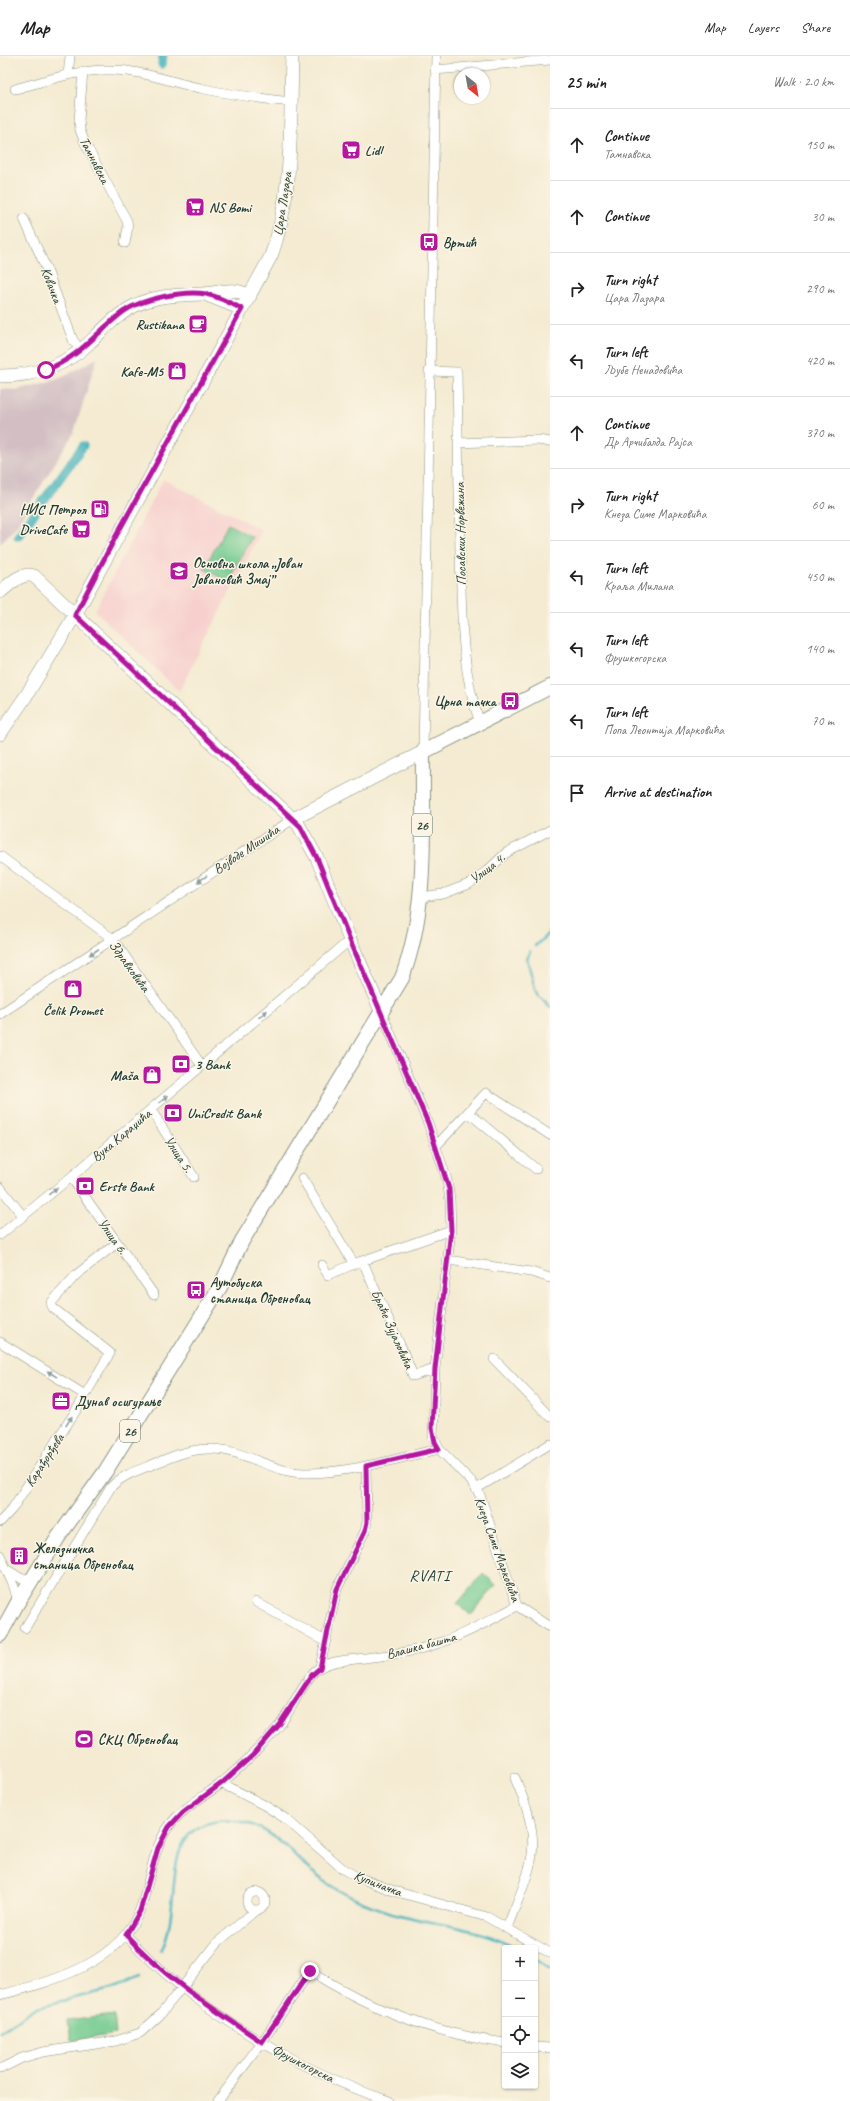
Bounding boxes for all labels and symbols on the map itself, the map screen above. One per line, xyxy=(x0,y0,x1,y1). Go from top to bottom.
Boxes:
north arrow xyxy=(454,68,490,104)
street label: Тамнавска xyxy=(76,134,114,187)
supermarket icon: Lidl xyxy=(340,139,362,161)
place label: Lidl xyxy=(365,142,384,159)
street label: Цара Лазара xyxy=(269,170,296,237)
supermarket icon: NS Bomi xyxy=(184,196,206,218)
place label: NS Bomi xyxy=(209,199,253,216)
bus stop icon: Вртић xyxy=(418,231,440,253)
place label: Вртић xyxy=(443,234,477,251)
street label: Ковачка xyxy=(37,265,67,307)
cafe icon: Rustikana xyxy=(187,313,209,335)
place label: Rustikana xyxy=(136,316,186,333)
shop icon: Kafe-M5 xyxy=(166,360,188,382)
route start xyxy=(37,361,55,379)
place label: Kafe-M5 xyxy=(120,363,165,380)
street label: Посавских Норвежана xyxy=(451,481,470,586)
fuel station icon: НИС Петрол xyxy=(89,498,111,520)
place label: НИС Петрол xyxy=(20,501,87,518)
supermarket icon: DriveCafe xyxy=(70,518,92,540)
place label: DriveCafe xyxy=(20,521,68,538)
place label: Основна школа „Јован Јовановић Змај” xyxy=(192,555,303,588)
school or university icon: Основна школа „Јован Јовановић Змај” xyxy=(168,560,190,582)
bus stop icon: Црна тачка xyxy=(499,690,521,712)
place label: Црна тачка xyxy=(434,693,498,710)
road number: 26 xyxy=(412,814,432,836)
street label: Војводе Мишића xyxy=(210,821,283,878)
street label: Улица 4. xyxy=(466,849,509,887)
one-way arrow xyxy=(197,875,207,883)
street label: Здравковића xyxy=(105,937,154,996)
one-way arrow xyxy=(88,948,100,955)
shop icon: Čelik Promet xyxy=(62,978,84,1000)
place label: Čelik Promet xyxy=(43,1002,105,1019)
one-way arrow xyxy=(257,1010,268,1019)
bank icon: 3 Bank xyxy=(170,1053,192,1075)
place label: 3 Bank xyxy=(195,1056,232,1073)
shop icon: Maša xyxy=(141,1064,163,1086)
place label: Maša xyxy=(111,1067,140,1084)
one-way arrow xyxy=(158,1094,169,1103)
bank icon: UniCredit Bank xyxy=(162,1102,184,1124)
street label: Вука Караџића xyxy=(88,1105,155,1165)
place label: UniCredit Bank xyxy=(187,1105,263,1122)
street label: Улица 5. xyxy=(161,1133,197,1176)
bank icon: Erste Bank xyxy=(74,1175,96,1197)
place label: Erste Bank xyxy=(99,1178,156,1195)
one-way arrow xyxy=(48,1187,59,1196)
street label: Улица 6. xyxy=(94,1215,131,1258)
place label: Аутобуска станица Обреновац xyxy=(210,1274,311,1307)
bus stop icon: Аутобуска станица Обреновац xyxy=(185,1279,207,1301)
street label: Браће Зујаловића xyxy=(367,1287,418,1372)
one-way arrow xyxy=(46,1371,58,1378)
office icon: Дунав осигурање xyxy=(50,1390,72,1412)
place label: Дунав осигурање xyxy=(75,1393,162,1410)
one-way arrow xyxy=(65,1416,73,1426)
road number: 26 xyxy=(120,1420,140,1442)
street label: Карађорђева xyxy=(21,1429,69,1490)
street label: Кнеза Симе Марковића xyxy=(471,1494,525,1605)
place label: Железничка станица Обреновац xyxy=(33,1540,134,1573)
building icon: Железничка станица Обреновац xyxy=(8,1545,30,1567)
district label: RVATI xyxy=(409,1566,453,1586)
street label: Влашка башта xyxy=(384,1628,459,1663)
sports icon: СКЦ Обреновац xyxy=(73,1728,95,1750)
place label: СКЦ Обреновац xyxy=(98,1731,179,1748)
street label: Купиначка xyxy=(351,1867,405,1901)
route end xyxy=(301,1962,319,1980)
street label: Фрушкогорска xyxy=(269,2041,337,2087)

